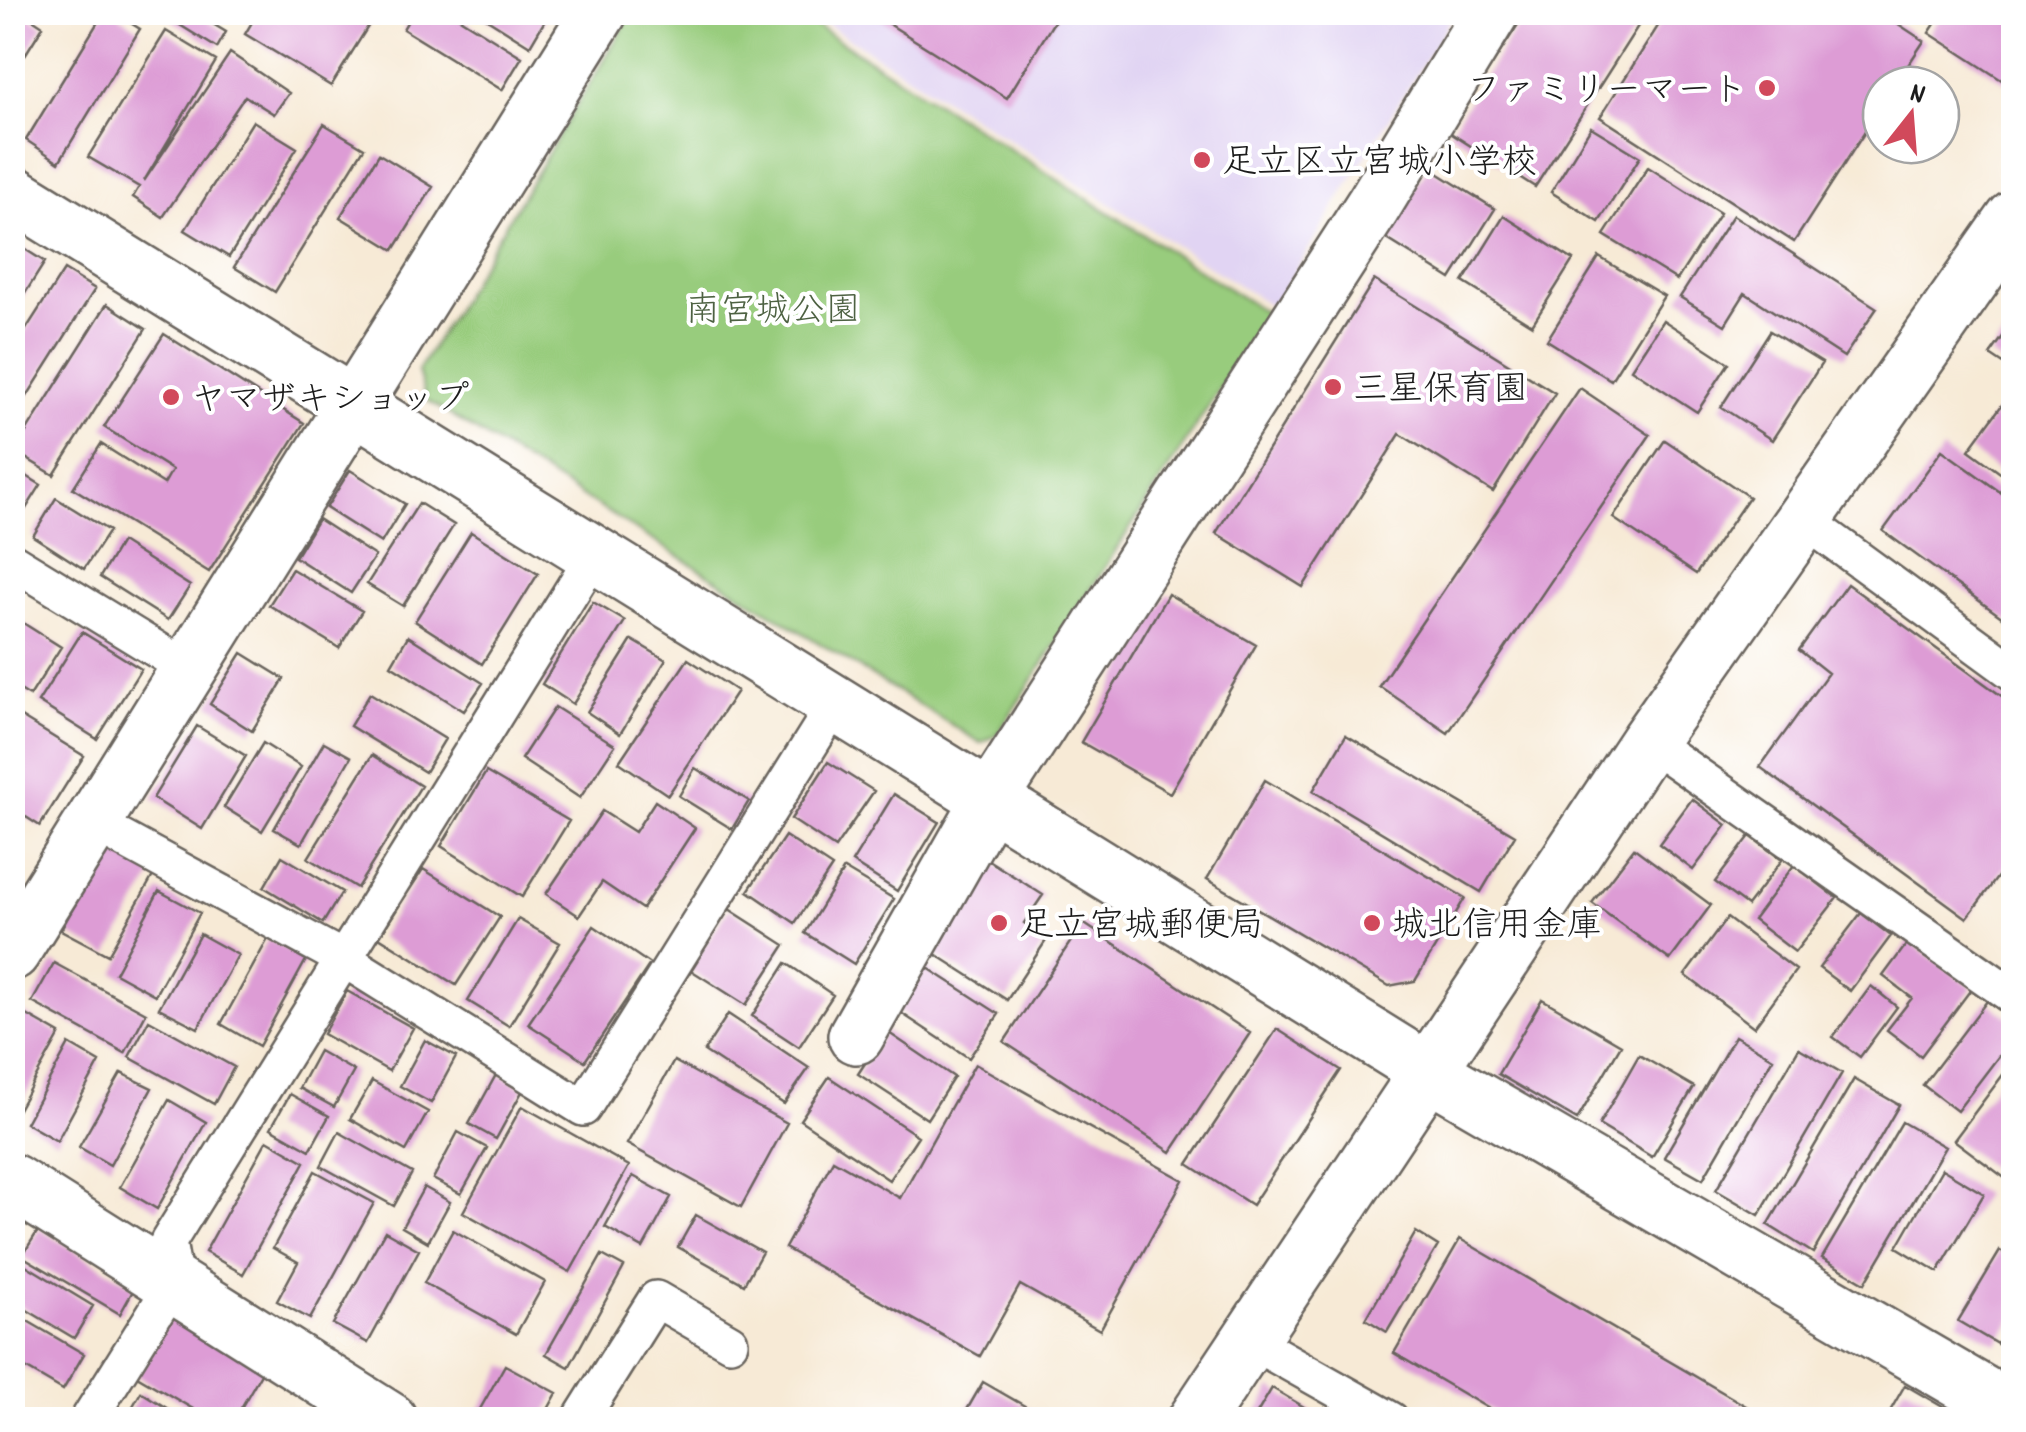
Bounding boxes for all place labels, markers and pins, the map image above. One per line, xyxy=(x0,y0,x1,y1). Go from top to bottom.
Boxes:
place label: ファミリーマート xyxy=(1466,68,1747,118)
marker: ファミリーマート xyxy=(1756,77,1778,99)
place label: 足立区立宮城小学校 xyxy=(1222,140,1537,190)
marker: 足立区立宮城小学校 xyxy=(1191,149,1213,171)
place label: 三星保育園 xyxy=(1353,367,1528,417)
marker: 三星保育園 xyxy=(1322,376,1344,398)
place label: ヤマザキショップ xyxy=(191,377,470,427)
marker: ヤマザキショップ xyxy=(160,386,182,408)
place label: 足立宮城郵便局 xyxy=(1019,903,1264,953)
place label: 城北信用金庫 xyxy=(1392,903,1602,953)
marker: 足立宮城郵便局 xyxy=(988,912,1010,934)
marker: 城北信用金庫 xyxy=(1361,912,1383,934)

